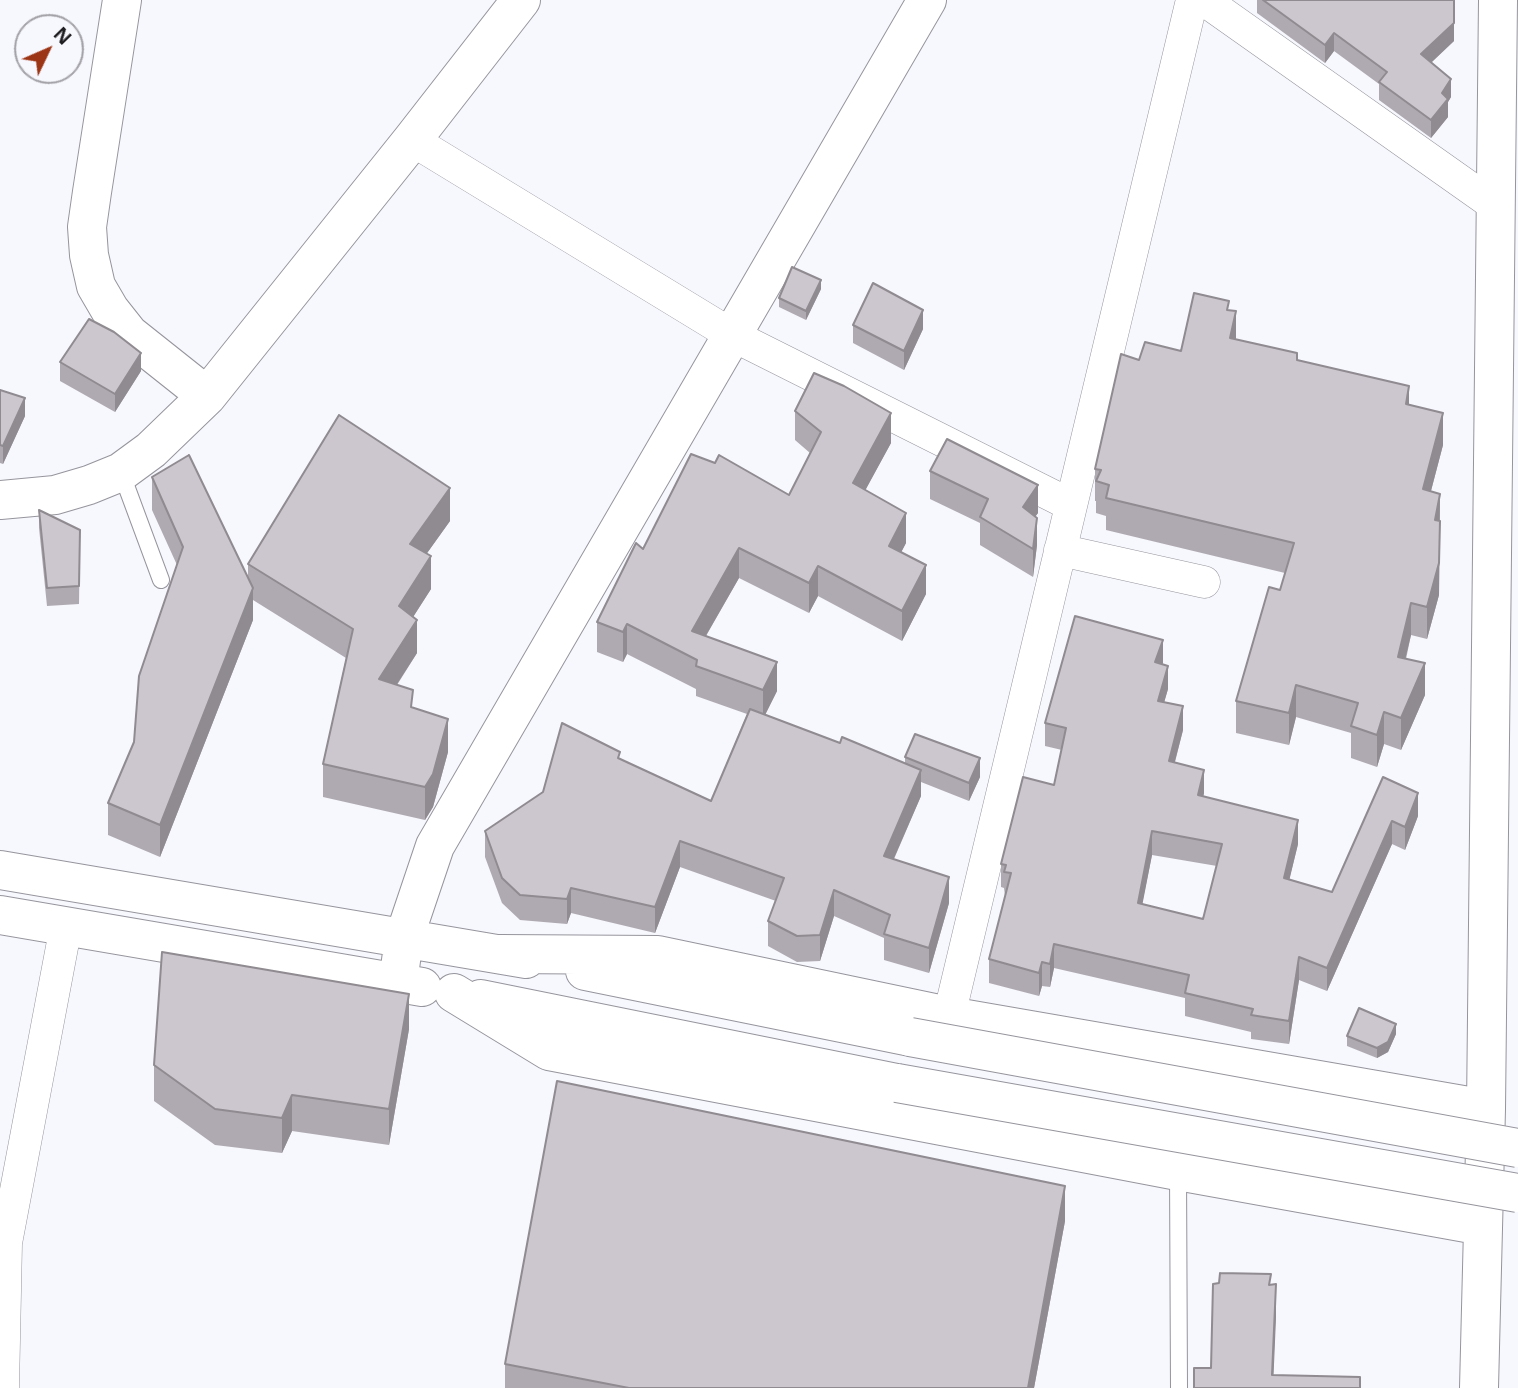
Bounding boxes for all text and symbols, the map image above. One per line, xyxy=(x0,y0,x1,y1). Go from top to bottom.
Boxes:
north arrow xyxy=(14,14,84,84)
text: N xyxy=(48,21,77,50)

